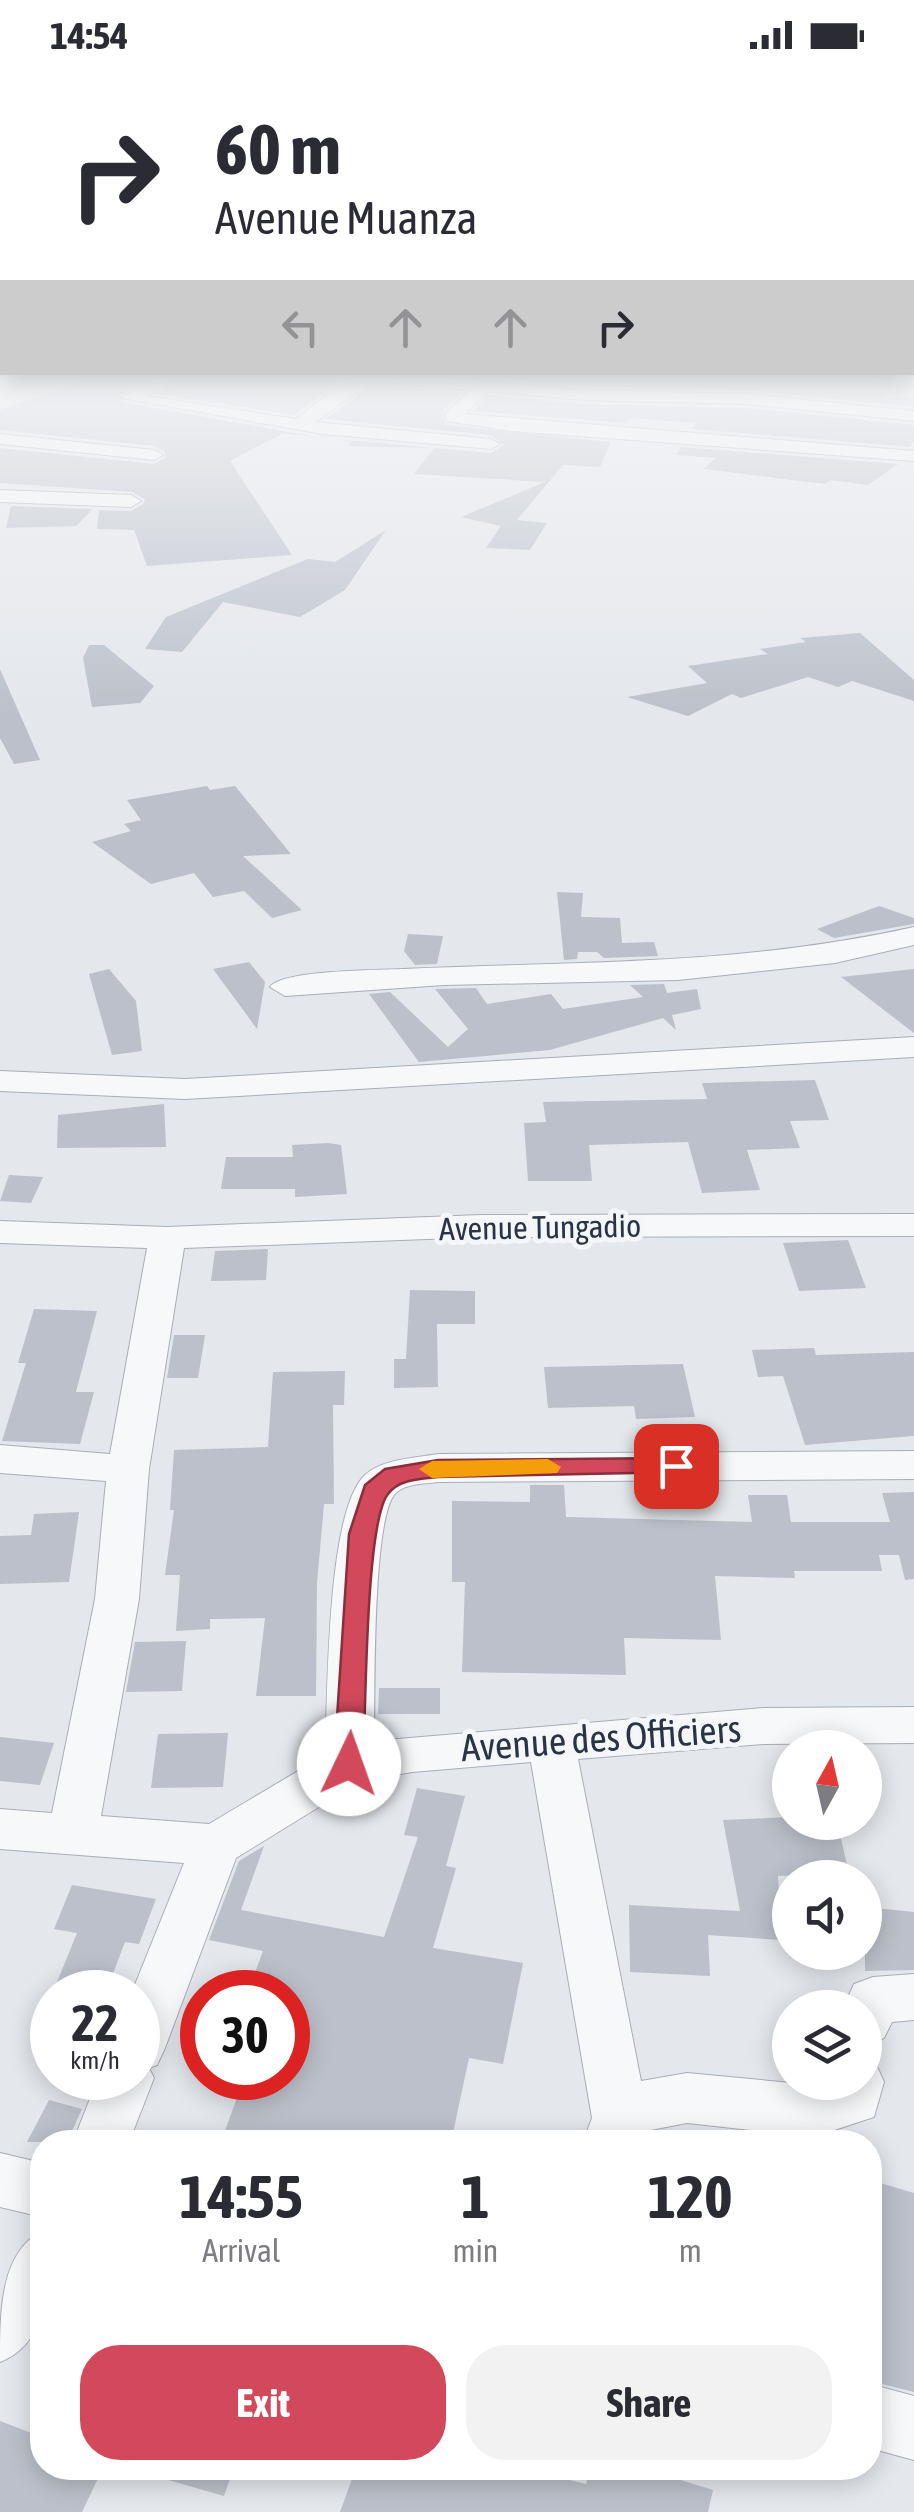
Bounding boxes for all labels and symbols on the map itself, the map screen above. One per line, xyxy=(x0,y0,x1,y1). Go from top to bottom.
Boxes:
street label: Avenue Tungadio xyxy=(439,1207,641,1247)
pin xyxy=(634,1424,719,1509)
street label: Avenue des Officiers xyxy=(460,1707,742,1769)
position arrow xyxy=(297,1712,401,1816)
north arrow xyxy=(772,1730,882,1840)
speed limit sign: 30 xyxy=(180,1970,310,2100)

